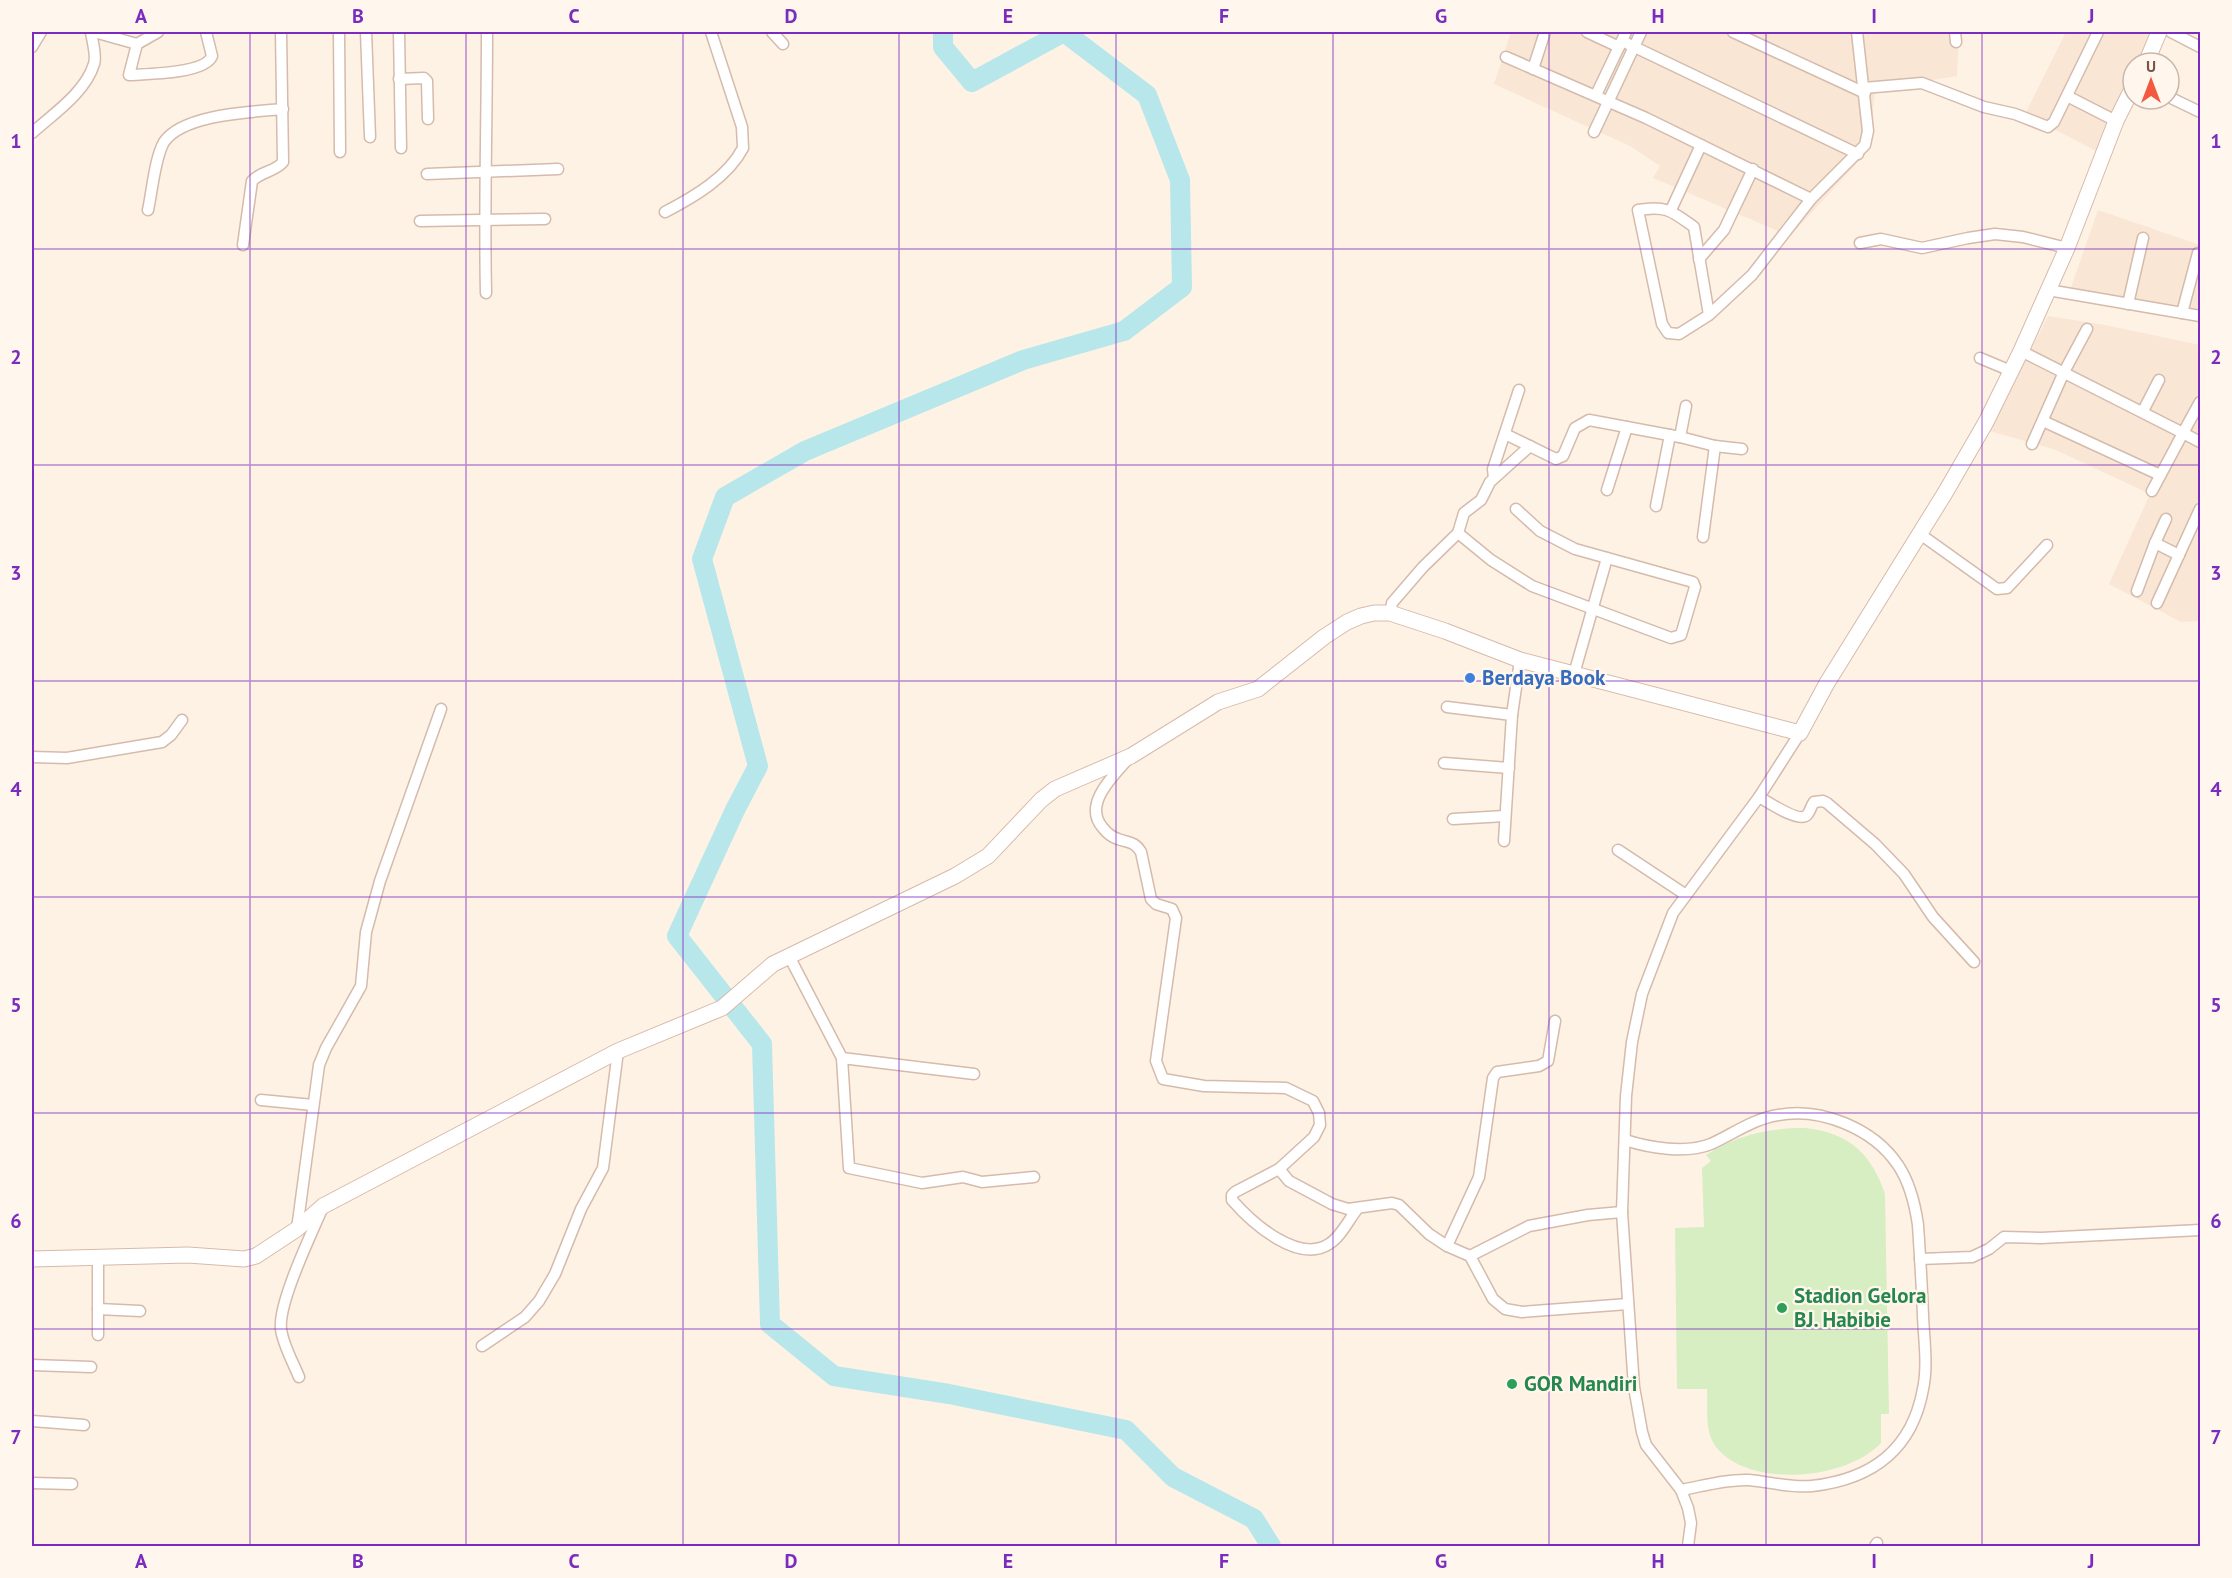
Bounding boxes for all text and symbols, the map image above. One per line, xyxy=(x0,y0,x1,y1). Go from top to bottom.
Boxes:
text: A xyxy=(135,3,148,29)
text: B xyxy=(352,3,364,29)
text: C xyxy=(568,3,580,29)
text: D xyxy=(785,3,798,29)
text: E xyxy=(1003,3,1013,29)
text: F xyxy=(1219,3,1229,29)
text: G xyxy=(1435,3,1447,29)
text: H xyxy=(1651,3,1665,29)
text: I xyxy=(1871,3,1877,29)
text: J xyxy=(2087,3,2094,29)
north arrow xyxy=(2121,51,2181,111)
text: U xyxy=(2146,56,2156,76)
text: 1 xyxy=(10,128,22,154)
text: 1 xyxy=(2210,128,2222,154)
text: 2 xyxy=(10,344,22,370)
text: 2 xyxy=(2210,344,2222,370)
text: 3 xyxy=(10,560,22,586)
text: 3 xyxy=(2210,560,2222,586)
place label: Berdaya Book xyxy=(1482,664,1606,691)
marker: Berdaya Book xyxy=(1463,671,1477,685)
text: 4 xyxy=(10,776,22,802)
text: 4 xyxy=(2210,776,2222,802)
text: 5 xyxy=(10,992,22,1018)
text: 5 xyxy=(2210,992,2222,1018)
text: 6 xyxy=(10,1208,22,1234)
text: 6 xyxy=(2210,1208,2222,1234)
place label: Stadion Gelora BJ. Habibie xyxy=(1794,1282,1926,1333)
marker: Stadion Gelora BJ. Habibie xyxy=(1775,1301,1789,1315)
place label: GOR Mandiri xyxy=(1524,1370,1637,1397)
marker: GOR Mandiri xyxy=(1505,1377,1519,1391)
text: 7 xyxy=(10,1424,22,1450)
text: 7 xyxy=(2210,1424,2222,1450)
text: A xyxy=(135,1548,148,1574)
text: B xyxy=(352,1548,364,1574)
text: C xyxy=(568,1548,580,1574)
text: D xyxy=(785,1548,798,1574)
text: E xyxy=(1003,1548,1013,1574)
text: F xyxy=(1219,1548,1229,1574)
text: G xyxy=(1435,1548,1447,1574)
text: H xyxy=(1651,1548,1665,1574)
text: I xyxy=(1871,1548,1877,1574)
text: J xyxy=(2087,1548,2094,1574)

